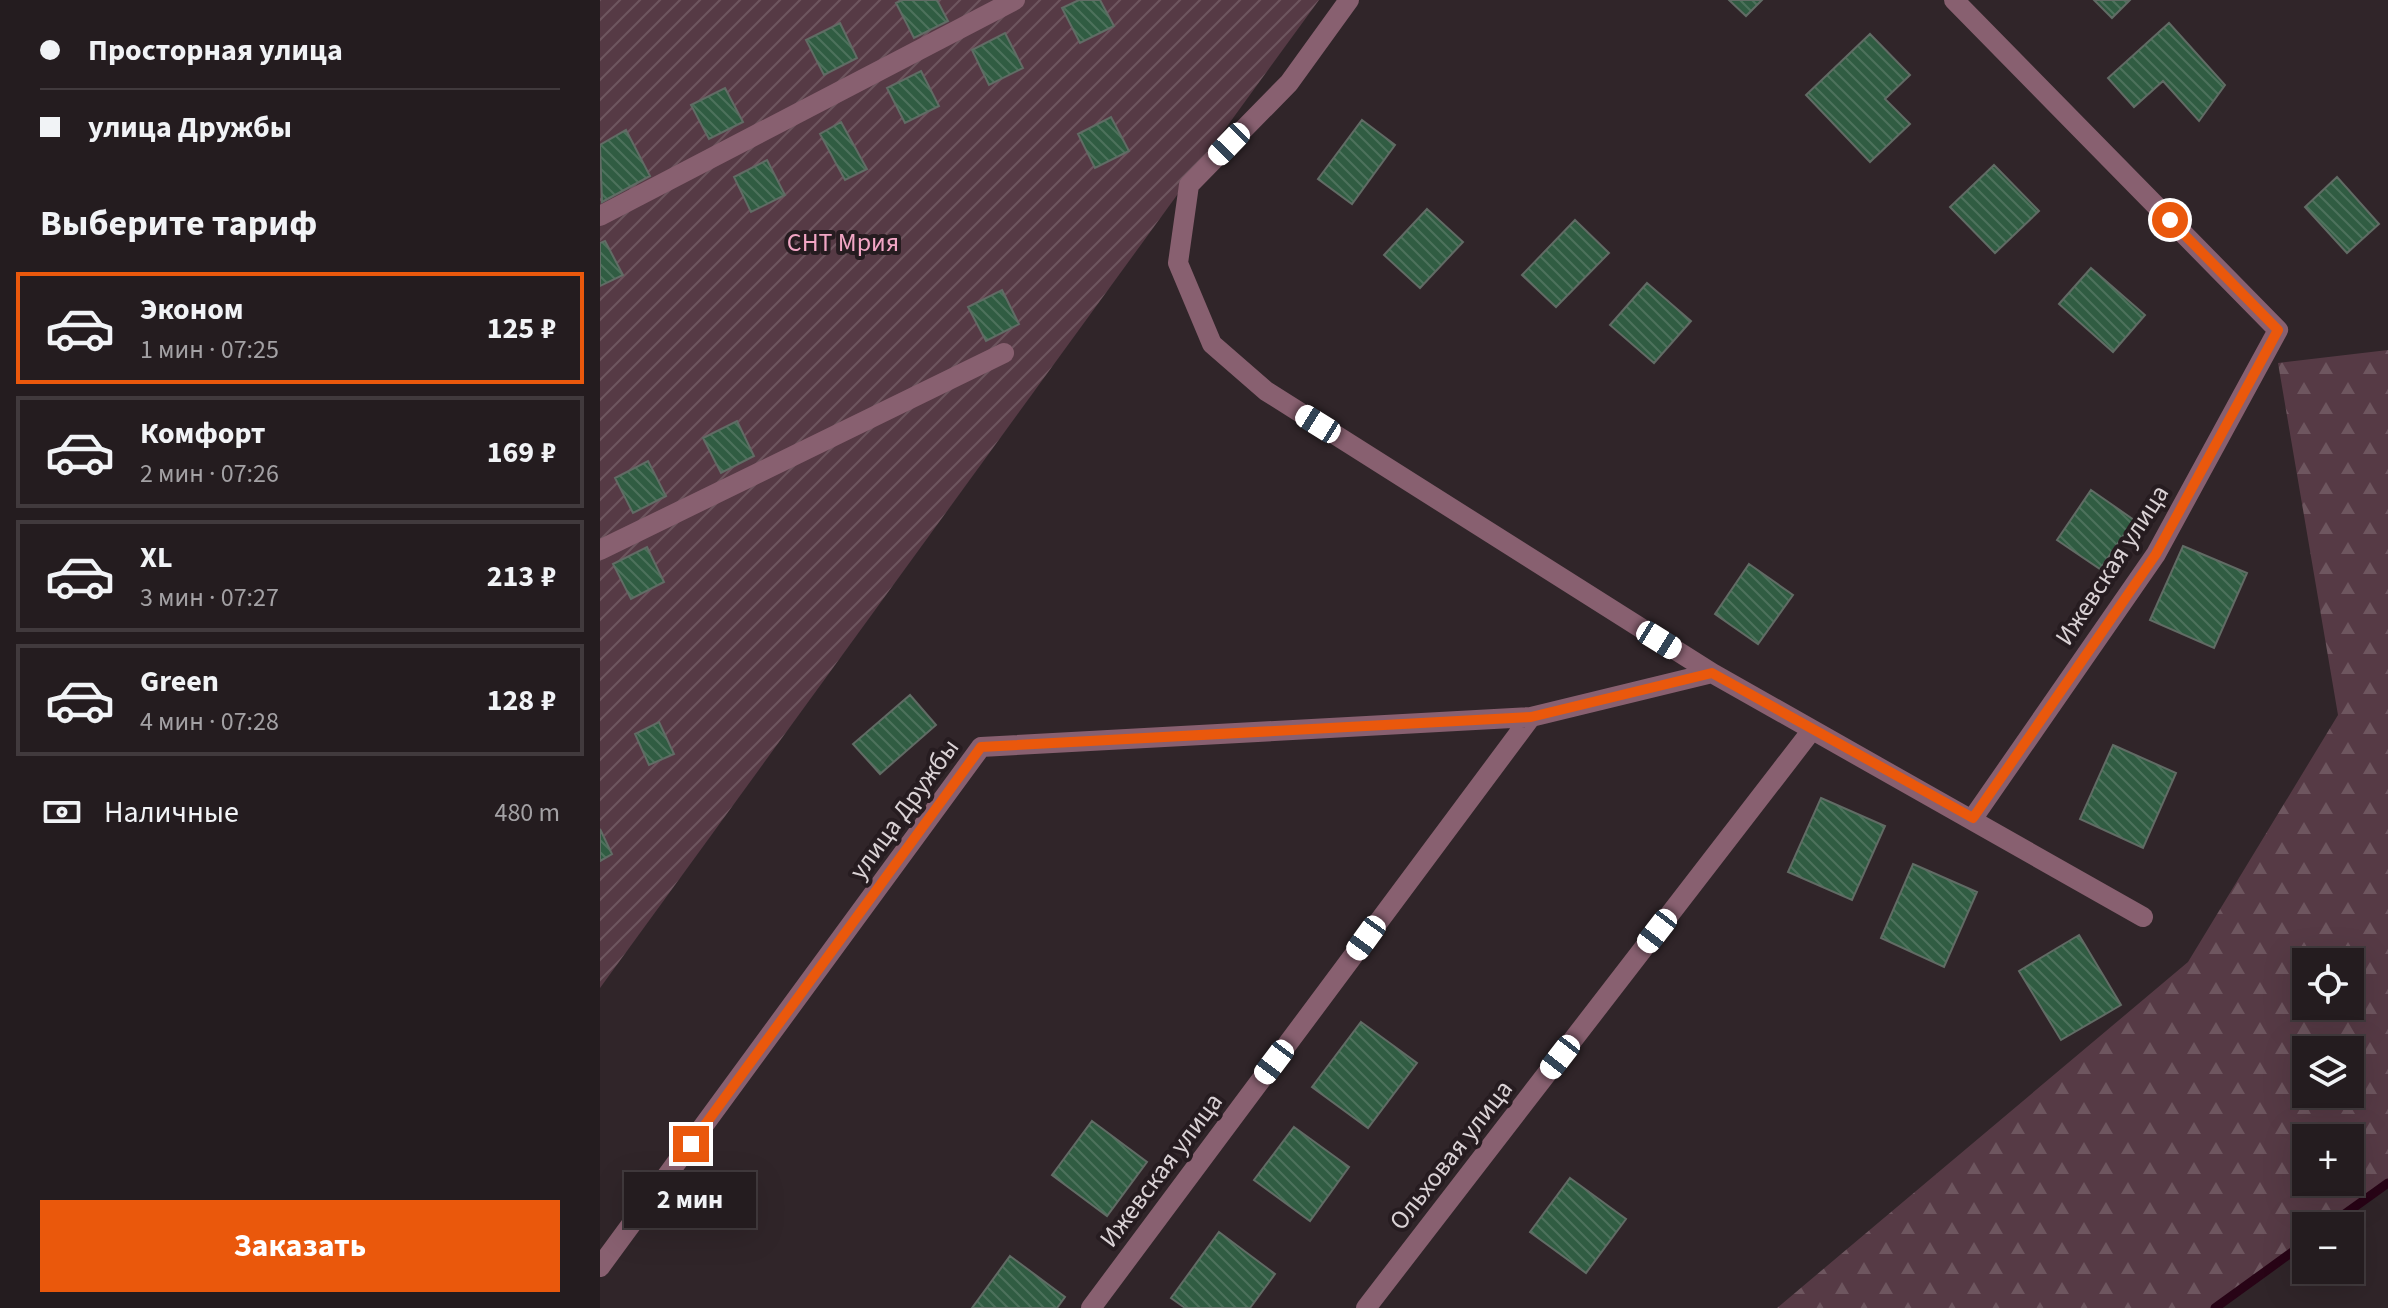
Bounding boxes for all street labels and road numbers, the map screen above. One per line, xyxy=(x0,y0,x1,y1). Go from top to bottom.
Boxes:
street label: Ижевская улица xyxy=(2046,477,2178,653)
street label: улица Дружбы xyxy=(840,731,968,887)
street label: Ольховая улица xyxy=(1381,1072,1521,1238)
street label: Ижевская улица xyxy=(1091,1085,1231,1255)

